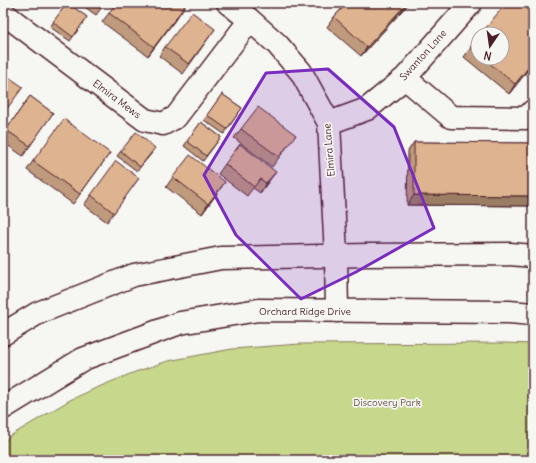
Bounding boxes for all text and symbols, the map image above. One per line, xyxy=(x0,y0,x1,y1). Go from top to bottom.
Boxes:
north arrow xyxy=(470,26,510,66)
street label: Swanton Lane xyxy=(397,27,449,83)
text: N xyxy=(482,48,493,63)
street label: Elmira Mews xyxy=(90,77,144,122)
street label: Elmira Lane xyxy=(320,123,338,177)
street label: Orchard Ridge Drive xyxy=(259,305,351,318)
park label: Discovery Park xyxy=(353,396,421,409)

